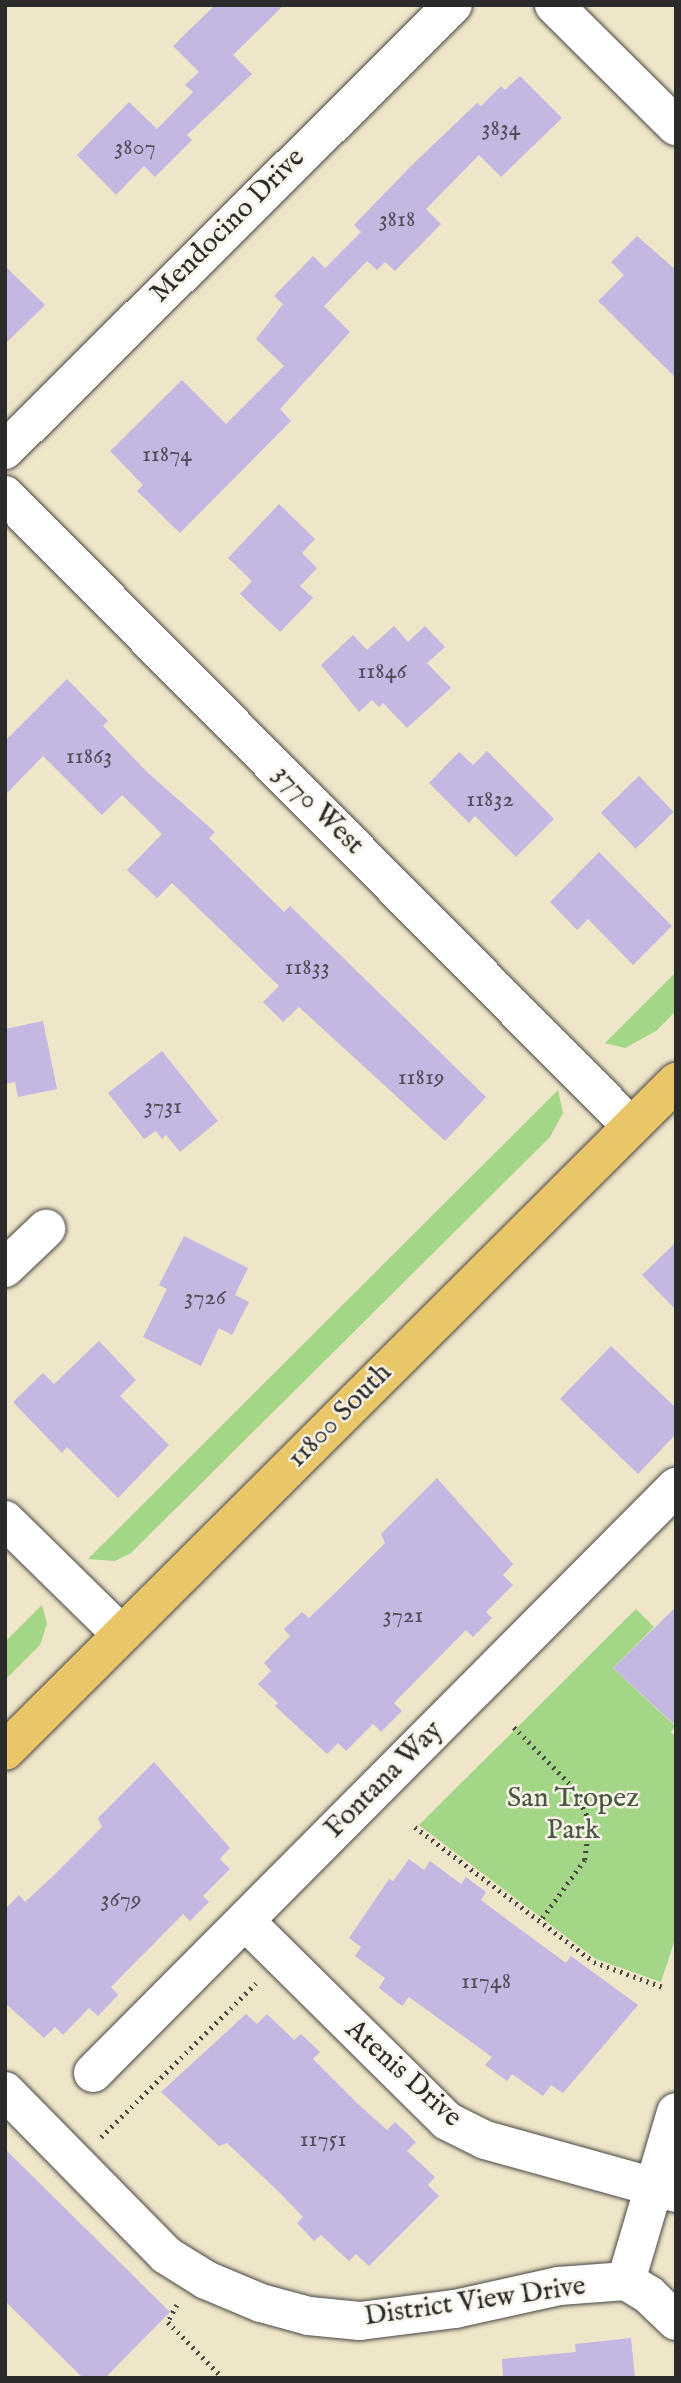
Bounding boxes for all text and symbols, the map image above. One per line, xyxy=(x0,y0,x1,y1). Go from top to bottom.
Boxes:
house number: 3834 xyxy=(481,115,521,143)
house number: 3807 xyxy=(114,134,156,162)
street label: Mendocino Drive xyxy=(144,142,312,310)
house number: 3818 xyxy=(379,206,415,234)
house number: 11874 xyxy=(142,441,192,469)
house number: 11846 xyxy=(357,658,407,686)
house number: 11863 xyxy=(66,743,112,771)
street label: 3770 West xyxy=(266,758,370,862)
house number: 11832 xyxy=(466,786,514,814)
house number: 11833 xyxy=(284,954,330,982)
house number: 11819 xyxy=(398,1064,444,1092)
house number: 3731 xyxy=(144,1093,182,1121)
house number: 3726 xyxy=(184,1284,226,1312)
street label: 11800 South xyxy=(281,1357,399,1475)
house number: 3721 xyxy=(383,1602,423,1630)
street label: Fontana Way xyxy=(318,1714,450,1846)
park label: San Tropez Park xyxy=(507,1782,639,1848)
house number: 3679 xyxy=(101,1886,141,1914)
house number: 11748 xyxy=(461,1968,511,1996)
street label: Atenis Drive xyxy=(338,2013,468,2135)
house number: 11751 xyxy=(300,2126,346,2154)
street label: District View Drive xyxy=(362,2270,588,2334)

